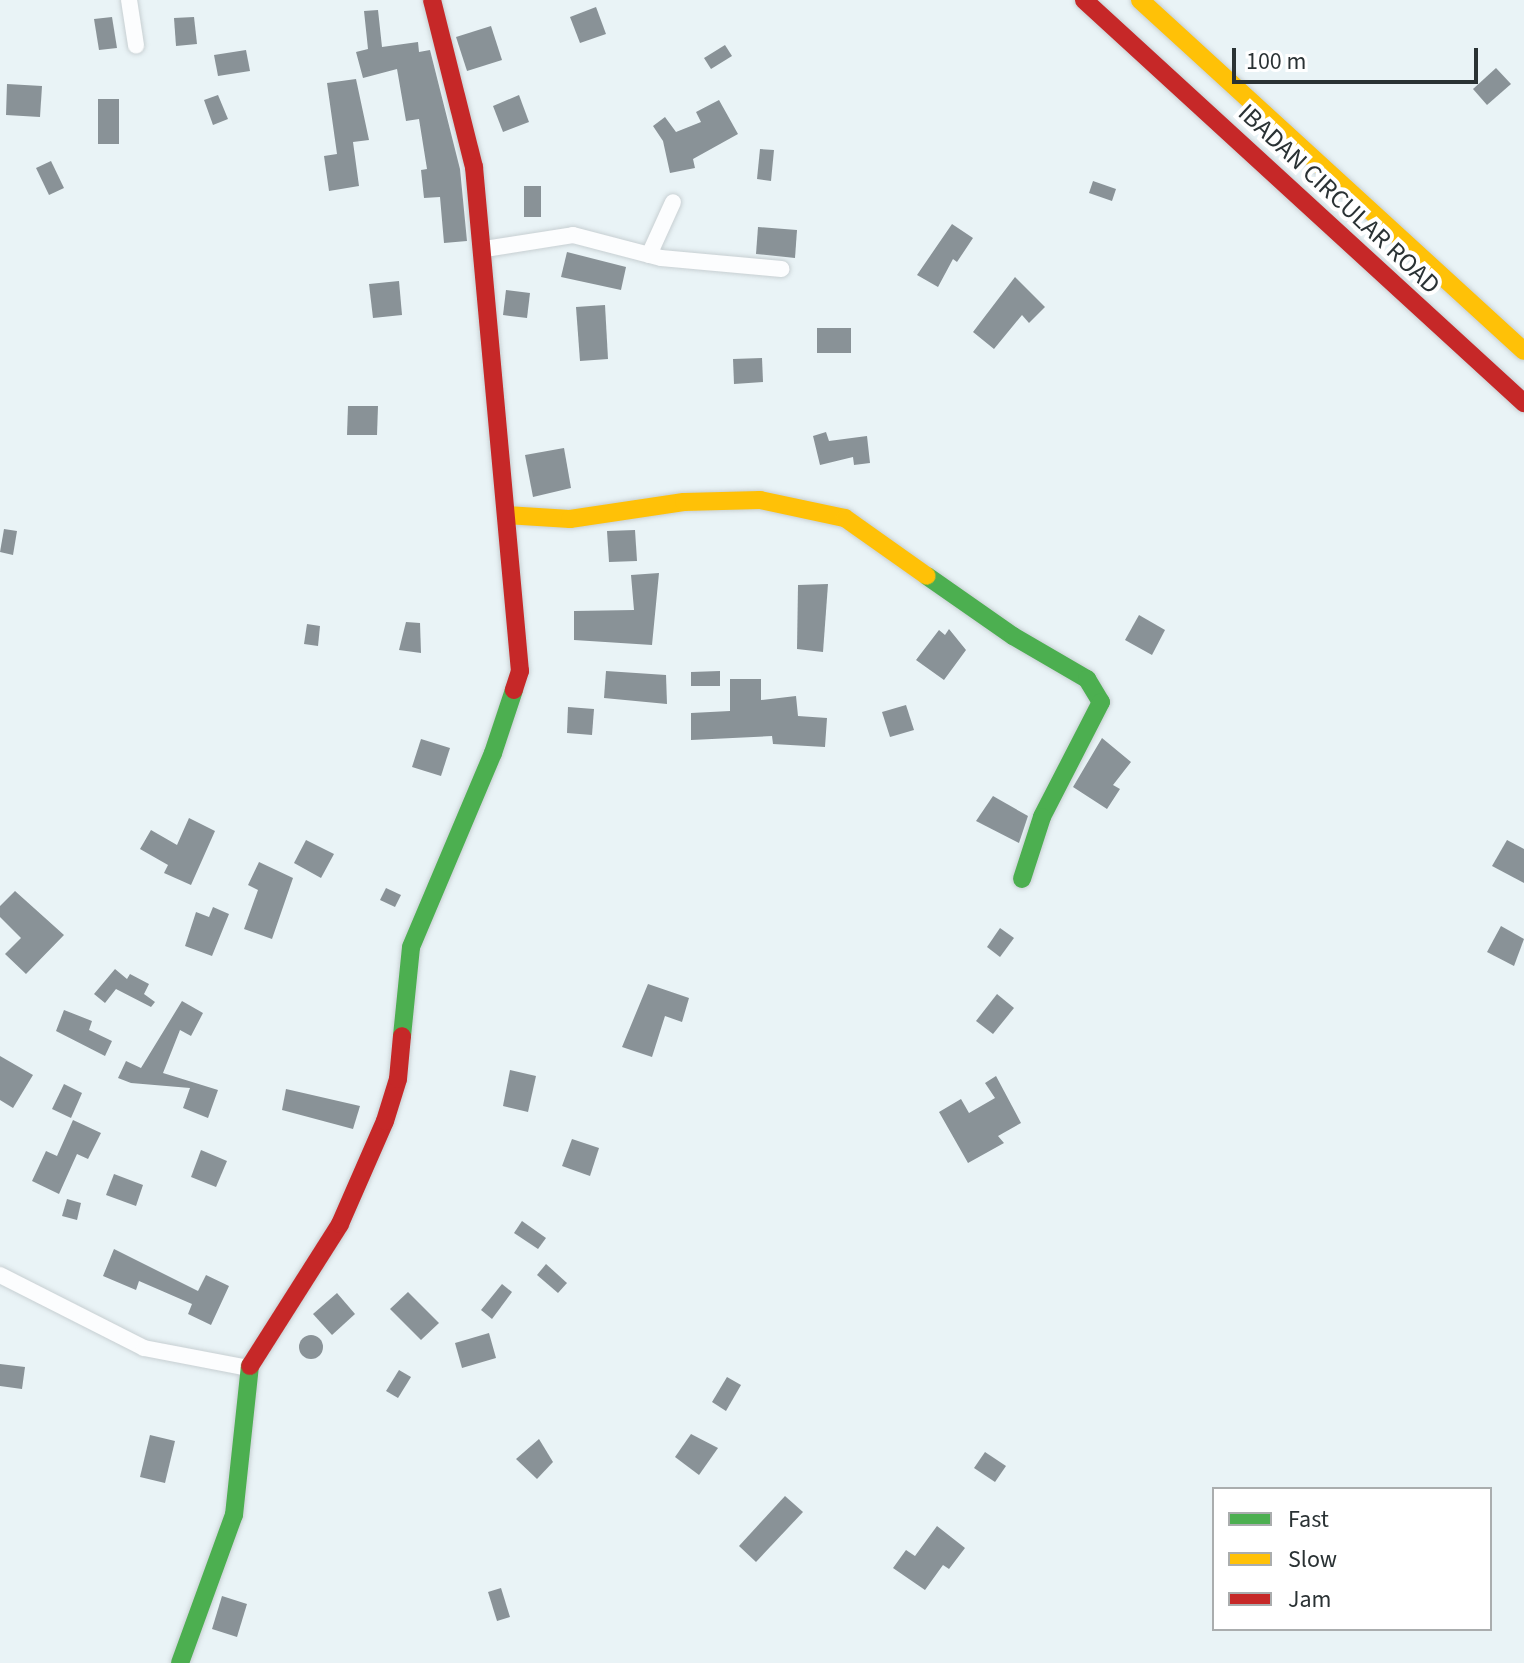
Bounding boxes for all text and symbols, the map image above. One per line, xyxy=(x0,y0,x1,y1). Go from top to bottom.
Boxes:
scale bar xyxy=(1236,32,1482,82)
text: 100 m xyxy=(1246,44,1306,79)
street label: IBADAN CIRCULAR ROAD xyxy=(1232,97,1446,301)
legend xyxy=(1212,1487,1492,1631)
text: Fast xyxy=(1288,1502,1329,1537)
text: Slow xyxy=(1288,1542,1337,1577)
text: Jam xyxy=(1288,1582,1332,1617)

